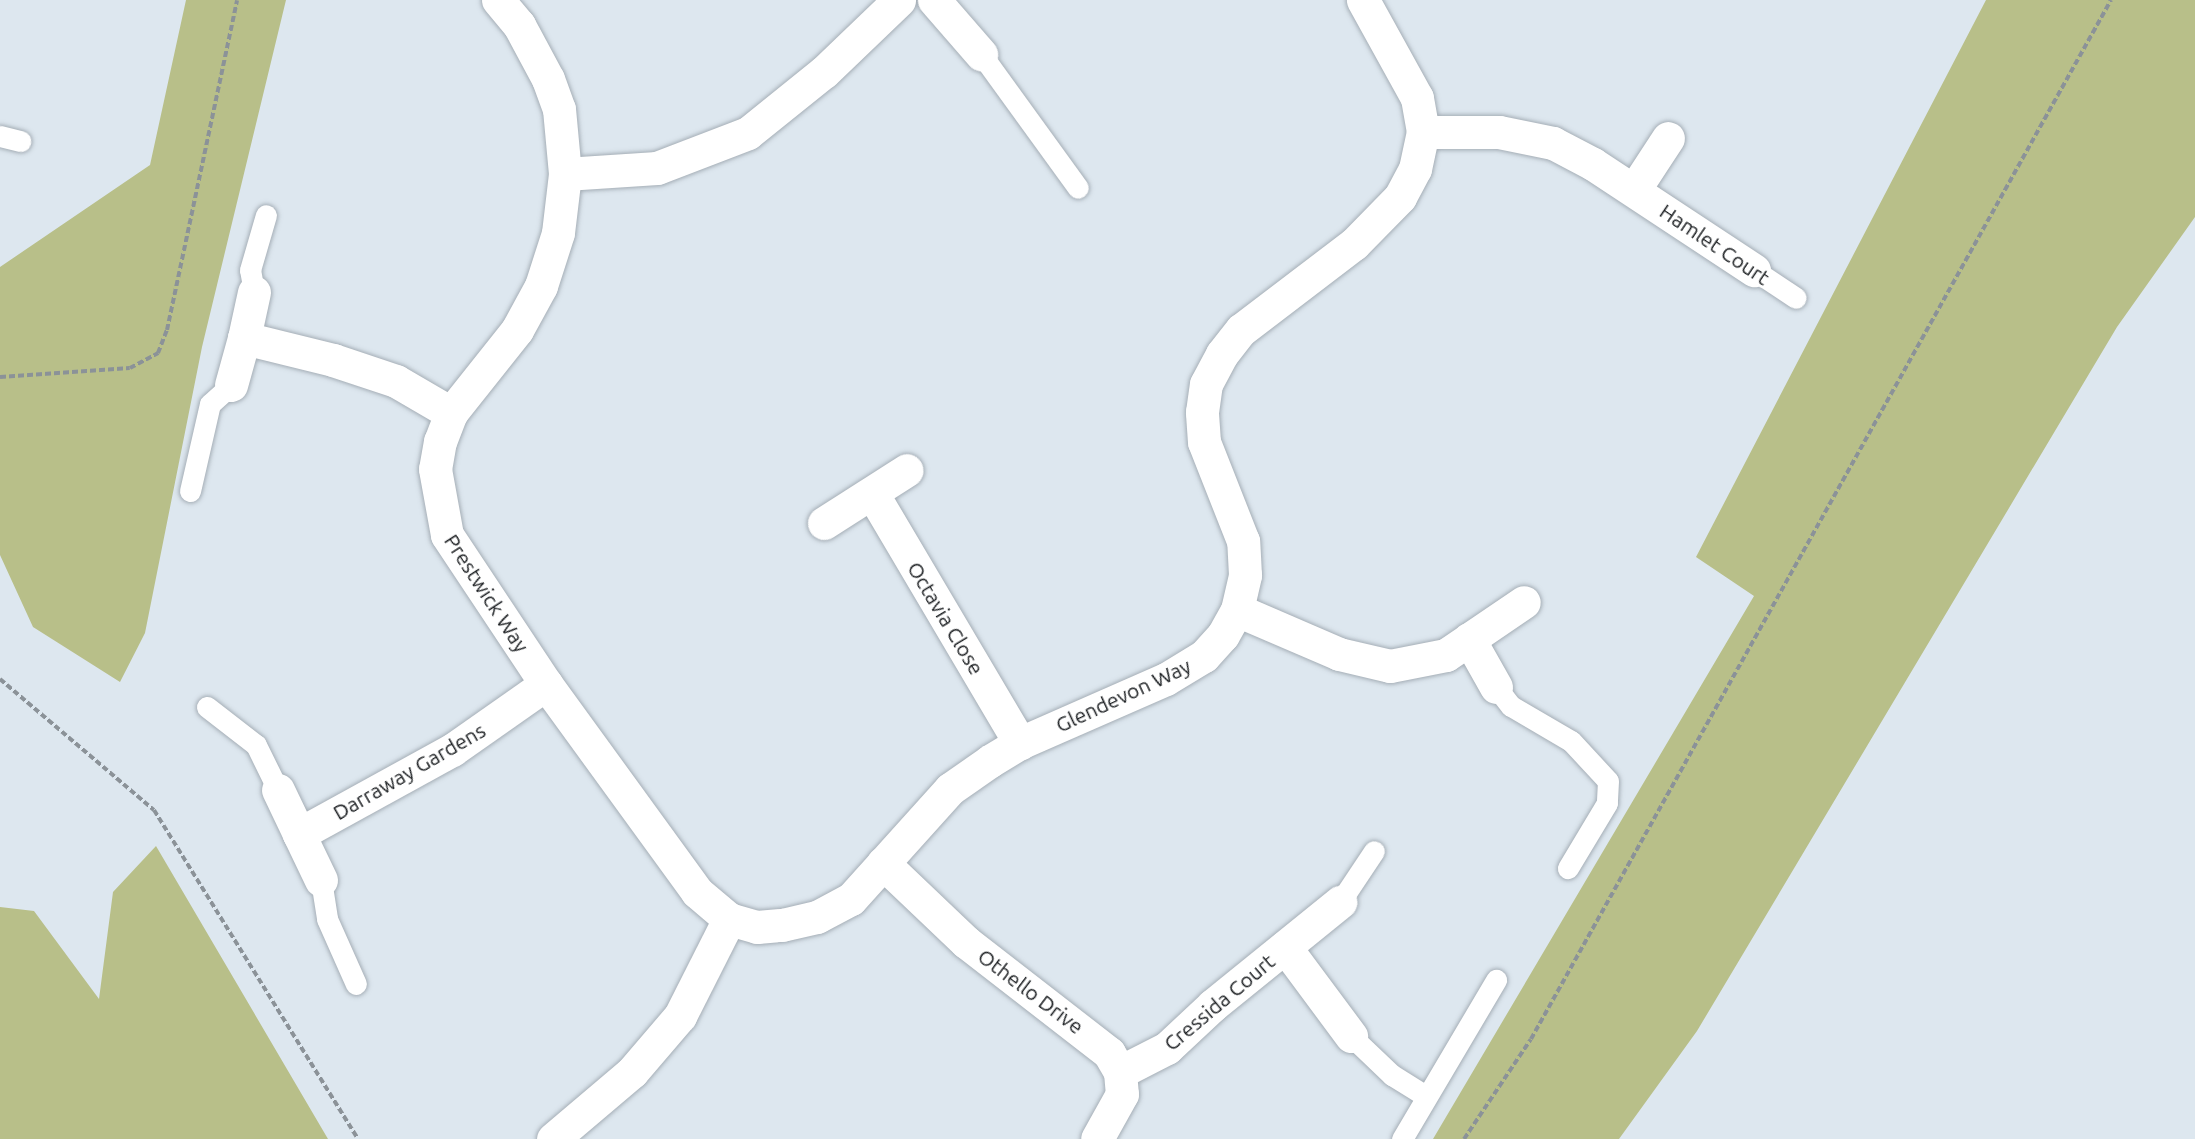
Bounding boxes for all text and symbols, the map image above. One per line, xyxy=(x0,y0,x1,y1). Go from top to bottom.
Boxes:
street label: Hamlet Court xyxy=(1655,198,1775,290)
street label: Prestwick Way xyxy=(439,529,535,657)
street label: Octavia Close xyxy=(902,557,990,679)
street label: Glendevon Way xyxy=(1051,653,1195,737)
street label: Darraway Gardens xyxy=(328,717,490,825)
street label: Othello Drive xyxy=(973,943,1089,1039)
street label: Cressida Court xyxy=(1158,948,1280,1056)

